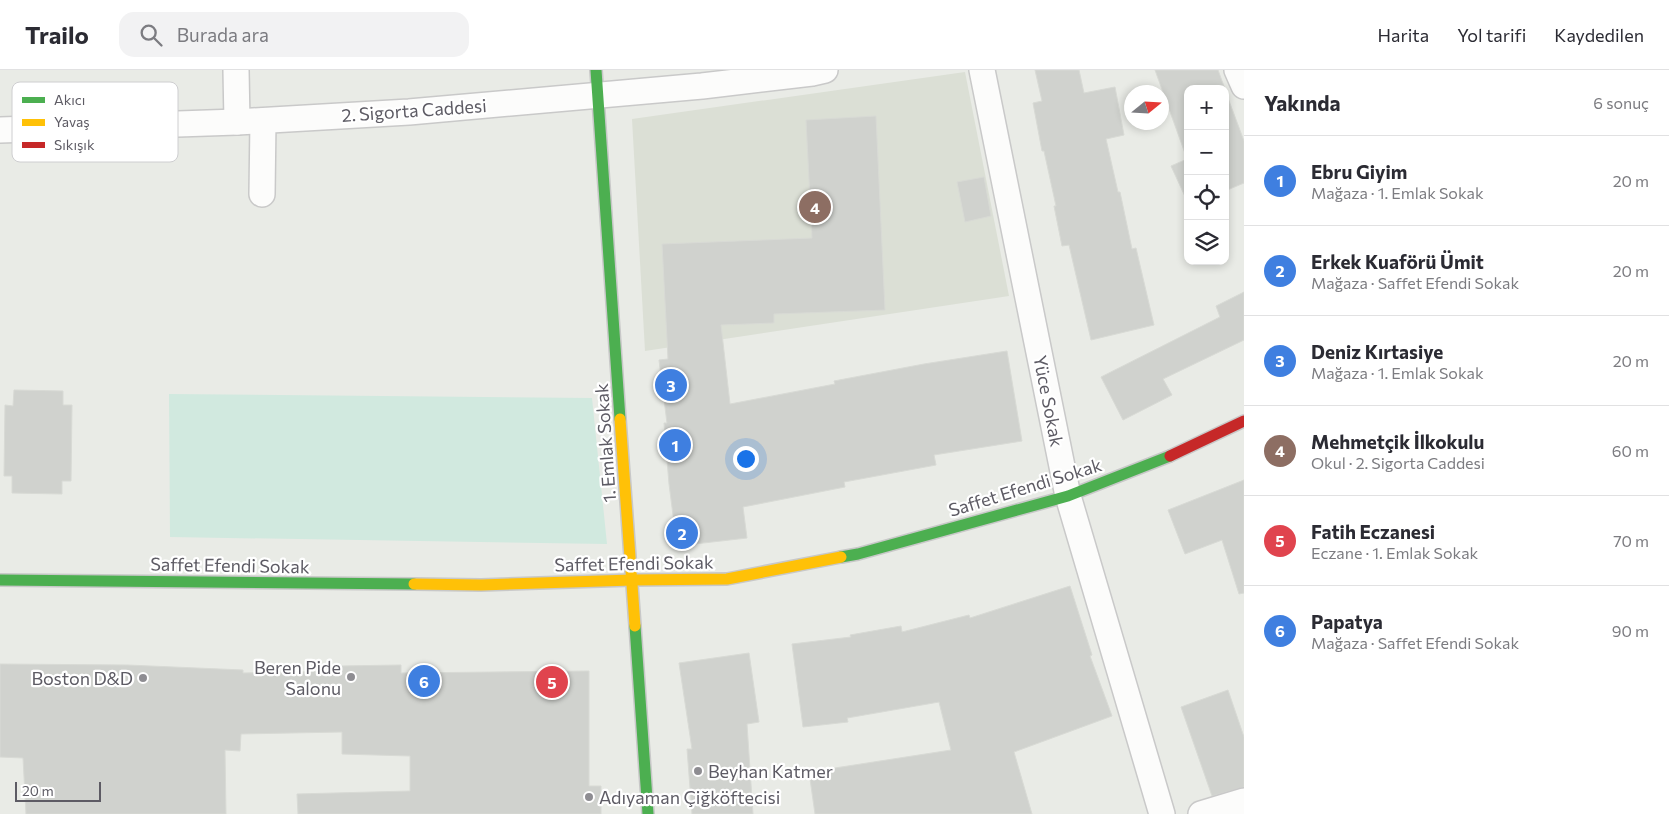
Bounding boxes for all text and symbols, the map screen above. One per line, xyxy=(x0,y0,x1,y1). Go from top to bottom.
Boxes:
search box xyxy=(119,12,469,57)
text: Trailo xyxy=(25,20,89,49)
icon: search xyxy=(137,21,165,49)
text: Burada ara xyxy=(177,23,269,46)
text: Harita xyxy=(1378,24,1429,46)
text: Yol tarifi xyxy=(1457,24,1526,46)
text: Kaydedilen xyxy=(1554,24,1644,46)
legend xyxy=(12,82,178,162)
north arrow xyxy=(1124,85,1169,130)
map controls xyxy=(1184,85,1229,265)
button: + xyxy=(1184,85,1229,130)
text: Yakında xyxy=(1264,90,1341,115)
text: Akıcı xyxy=(54,91,85,108)
text: 6 sonuç xyxy=(1593,93,1649,112)
street label: 2. Sigorta Caddesi xyxy=(341,94,487,126)
text: Yavaş xyxy=(54,113,90,130)
button: − xyxy=(1184,130,1229,175)
text: Sıkışık xyxy=(54,136,95,153)
text: Ebru Giyim xyxy=(1311,160,1407,183)
text: 1 xyxy=(1276,171,1284,190)
text: 20 m xyxy=(1613,171,1649,190)
button: locate xyxy=(1184,175,1229,220)
text: Mağaza · 1. Emlak Sokak xyxy=(1311,183,1484,202)
pin: 4 xyxy=(799,188,831,226)
button: layers xyxy=(1184,220,1229,265)
text: Erkek Kuaförü Ümit xyxy=(1311,250,1484,273)
text: 2 xyxy=(1275,261,1285,280)
text: 20 m xyxy=(1613,261,1649,280)
text: Mağaza · Saffet Efendi Sokak xyxy=(1311,273,1519,292)
text: Deniz Kırtasiye xyxy=(1311,340,1443,363)
text: 3 xyxy=(1275,351,1285,370)
text: 20 m xyxy=(1613,351,1649,370)
street label: Yüce Sokak xyxy=(1029,353,1069,449)
text: Mağaza · 1. Emlak Sokak xyxy=(1311,363,1484,382)
pin: 3 xyxy=(655,366,687,404)
street label: 1. Emlak Sokak xyxy=(590,383,620,503)
pin: 1 xyxy=(659,426,691,464)
text: Mehmetçik İlkokulu xyxy=(1311,430,1484,453)
text: 4 xyxy=(1275,441,1285,460)
text: 60 m xyxy=(1612,441,1649,460)
your location xyxy=(733,446,759,472)
street label: Saffet Efendi Sokak xyxy=(946,453,1105,521)
text: Okul · 2. Sigorta Caddesi xyxy=(1311,453,1485,472)
pin: 2 xyxy=(666,514,698,552)
text: Fatih Eczanesi xyxy=(1311,520,1435,543)
text: 5 xyxy=(1275,531,1285,550)
text: 70 m xyxy=(1613,531,1649,550)
text: Eczane · 1. Emlak Sokak xyxy=(1311,543,1478,562)
street label: Saffet Efendi Sokak xyxy=(554,551,714,575)
street label: Saffet Efendi Sokak xyxy=(150,553,310,577)
text: Papatya xyxy=(1311,610,1383,633)
text: 6 xyxy=(1275,621,1285,640)
text: 90 m xyxy=(1612,621,1649,640)
text: Mağaza · Saffet Efendi Sokak xyxy=(1311,633,1519,652)
place label: Beren Pide Salonu xyxy=(254,656,341,699)
pin: 6 xyxy=(408,662,440,700)
pin: 5 xyxy=(536,663,568,701)
place label: Boston D&D xyxy=(31,667,133,689)
marker: Beren Pide Salonu xyxy=(345,671,357,683)
marker: Boston D&D xyxy=(137,672,149,684)
place label: Beyhan Katmer xyxy=(708,760,833,782)
marker: Beyhan Katmer xyxy=(692,765,704,777)
scale bar xyxy=(15,779,101,802)
text: 20 m xyxy=(22,782,54,799)
place label: Adıyaman Çiğköftecisi xyxy=(599,786,780,808)
marker: Adıyaman Çiğköftecisi xyxy=(583,791,595,803)

